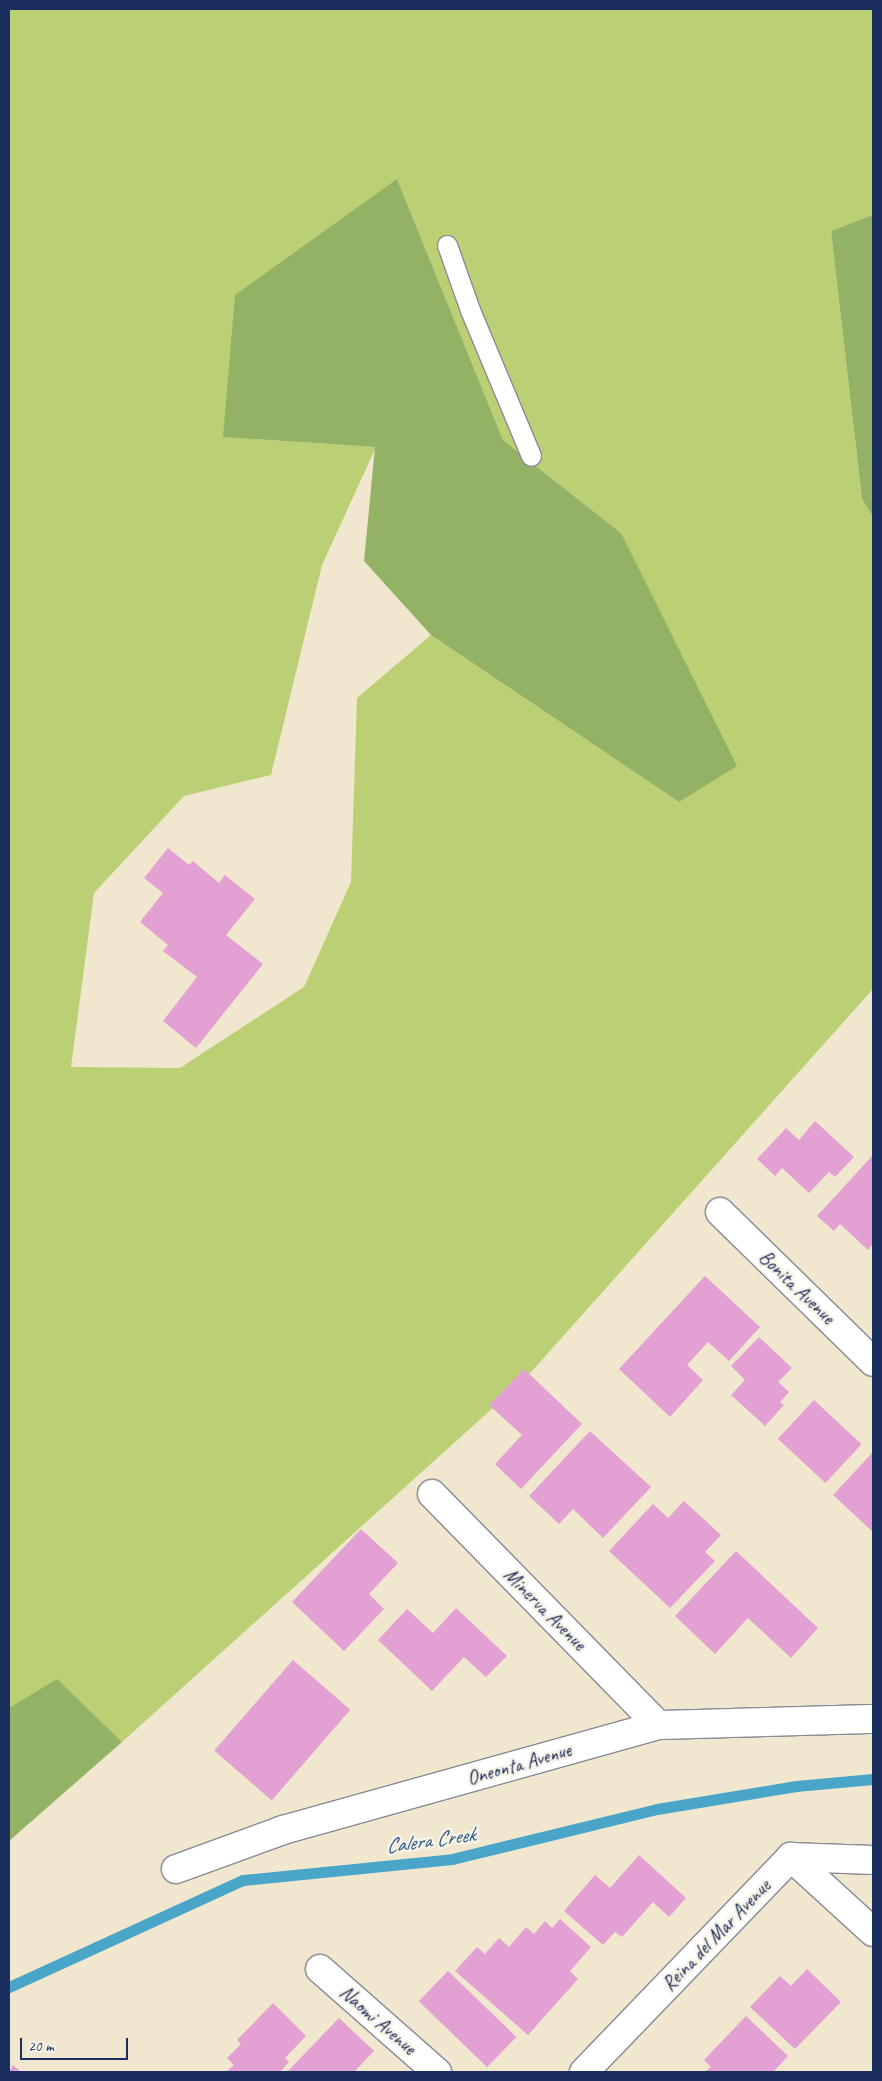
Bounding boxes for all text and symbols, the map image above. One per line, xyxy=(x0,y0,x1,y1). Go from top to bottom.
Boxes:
street label: Bonita Avenue xyxy=(754,1245,840,1329)
street label: Minerva Avenue xyxy=(499,1563,591,1655)
street label: Oneonta Avenue xyxy=(464,1738,574,1790)
water label: Calera Creek xyxy=(384,1821,476,1859)
street label: Reina del Mar Avenue xyxy=(656,1874,776,1996)
street label: Naomi Avenue xyxy=(335,1980,421,2060)
scale bar xyxy=(22,2028,130,2060)
text: 20 m xyxy=(28,2037,54,2056)

